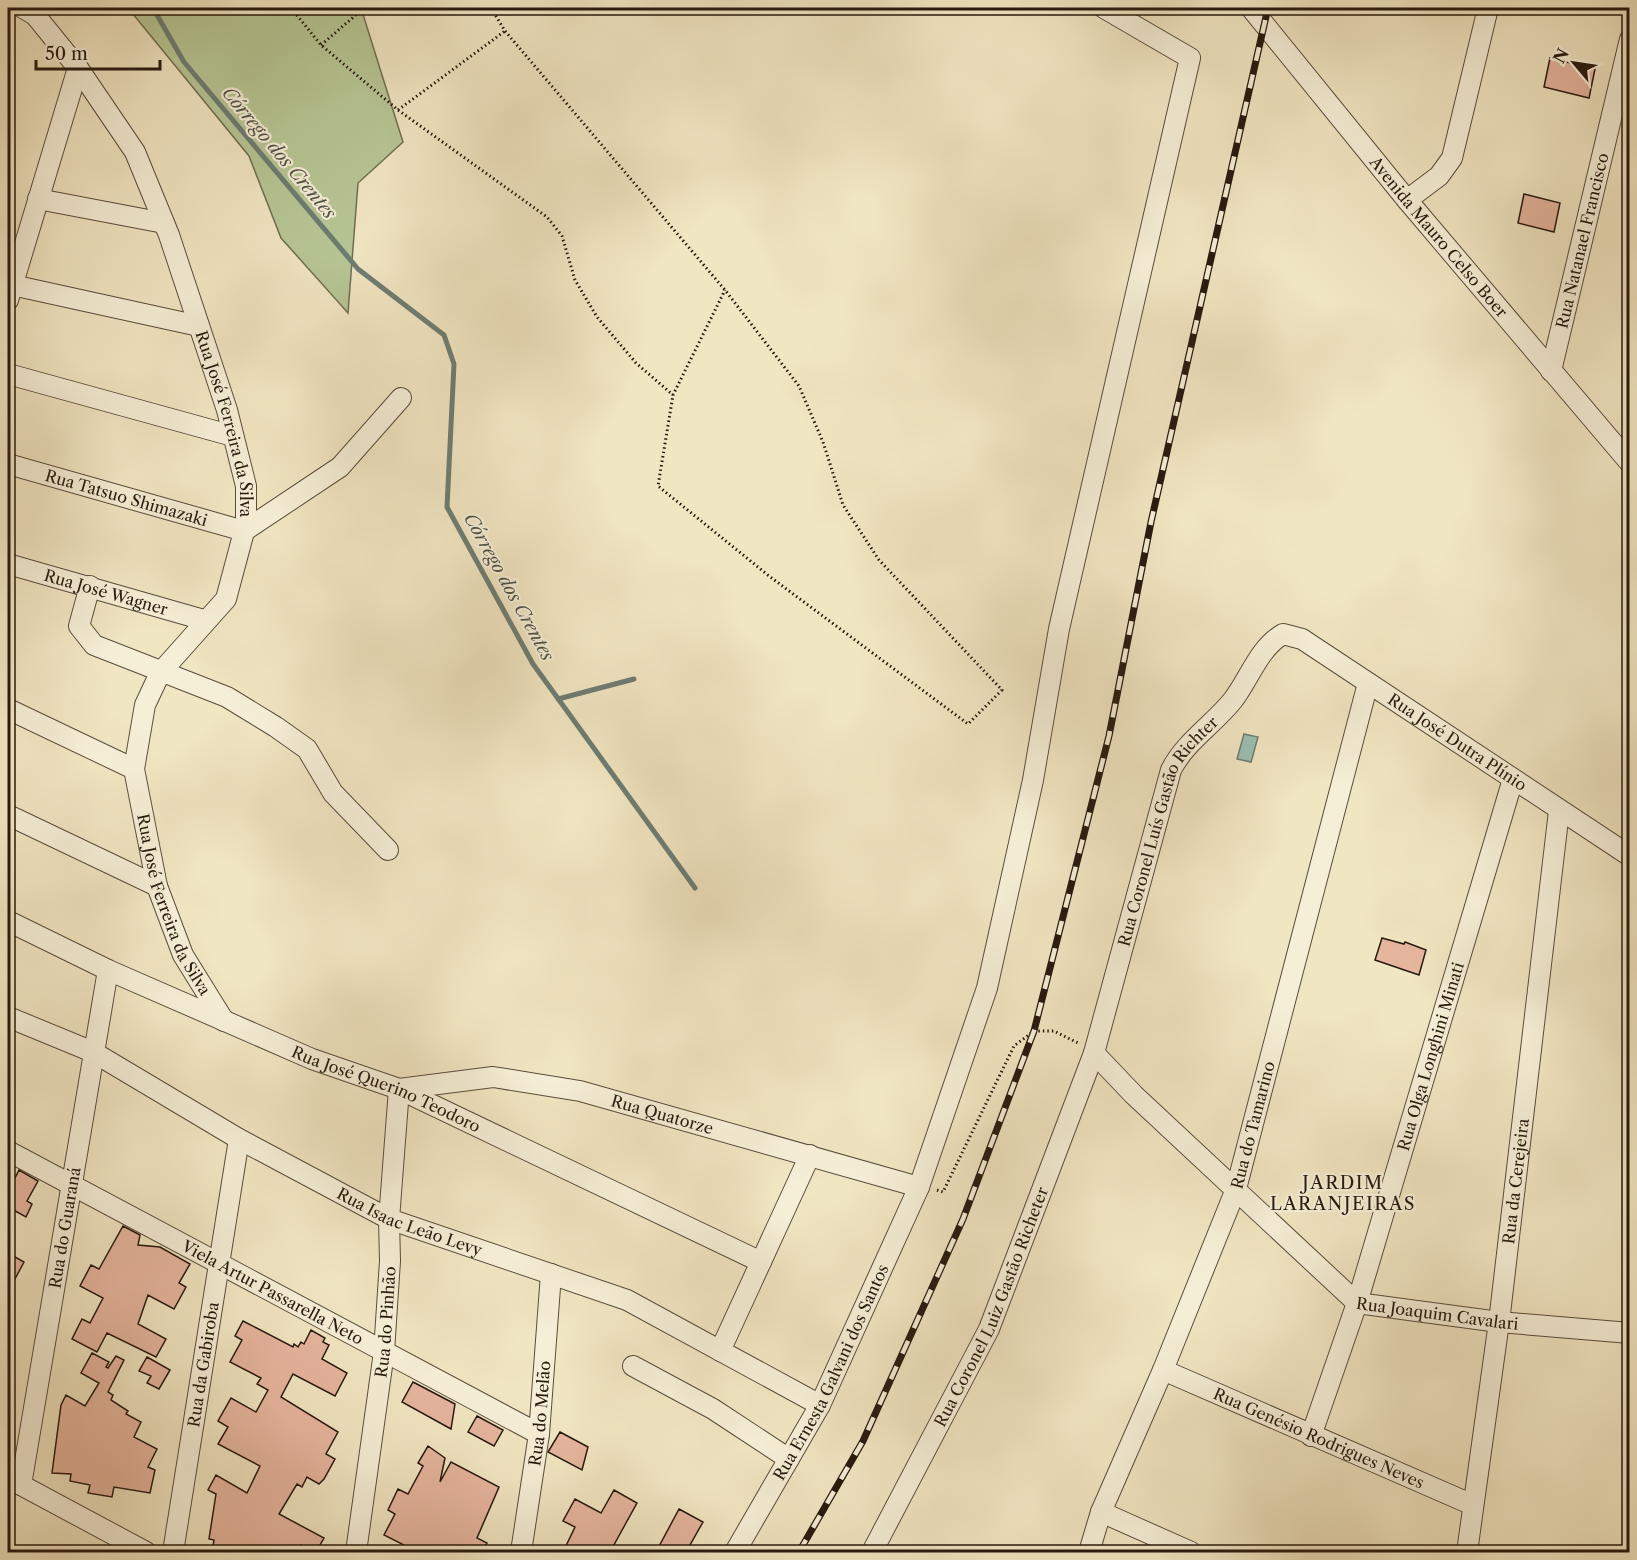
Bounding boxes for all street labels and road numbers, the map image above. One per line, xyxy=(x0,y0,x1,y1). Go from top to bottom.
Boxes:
street label: Avenida Mauro Celso Boer xyxy=(1365,151,1512,322)
street label: Rua Natanael Francisco xyxy=(1551,151,1613,330)
street label: Rua José Ferreira da Silva xyxy=(191,328,256,518)
street label: Rua Tatsuo Shimazaki xyxy=(43,465,210,530)
street label: Rua José Wagner xyxy=(42,565,170,619)
street label: Rua José Dutra Plínio xyxy=(1384,689,1531,795)
street label: Rua Coronel Luís Gastão Richter xyxy=(1113,712,1222,949)
street label: Rua José Ferreira da Silva xyxy=(133,812,216,999)
street label: Rua Olga Longhini Minati xyxy=(1393,960,1468,1153)
street label: Rua José Querino Teodoro xyxy=(289,1041,484,1137)
street label: Rua do Tamarino xyxy=(1226,1059,1279,1191)
street label: Rua Quatorze xyxy=(609,1090,716,1138)
street label: Rua da Cerejeira xyxy=(1498,1117,1533,1245)
street label: Rua do Guaraná xyxy=(44,1165,85,1290)
street label: Rua Isaac Leão Levy xyxy=(334,1183,486,1260)
street label: Rua Coronel Luiz Gastão Richeter xyxy=(930,1184,1052,1430)
street label: Viela Artur Passarella Neto xyxy=(178,1235,367,1349)
street label: Rua Ernesta Galvani dos Santos xyxy=(769,1261,893,1484)
street label: Rua do Pinhão xyxy=(371,1265,400,1379)
street label: Rua Joaquim Cavalari xyxy=(1355,1293,1519,1334)
street label: Rua da Gabiroba xyxy=(183,1300,223,1429)
street label: Rua do Melão xyxy=(524,1360,554,1467)
street label: Rua Genésio Rodrigues Neves xyxy=(1210,1383,1427,1493)

